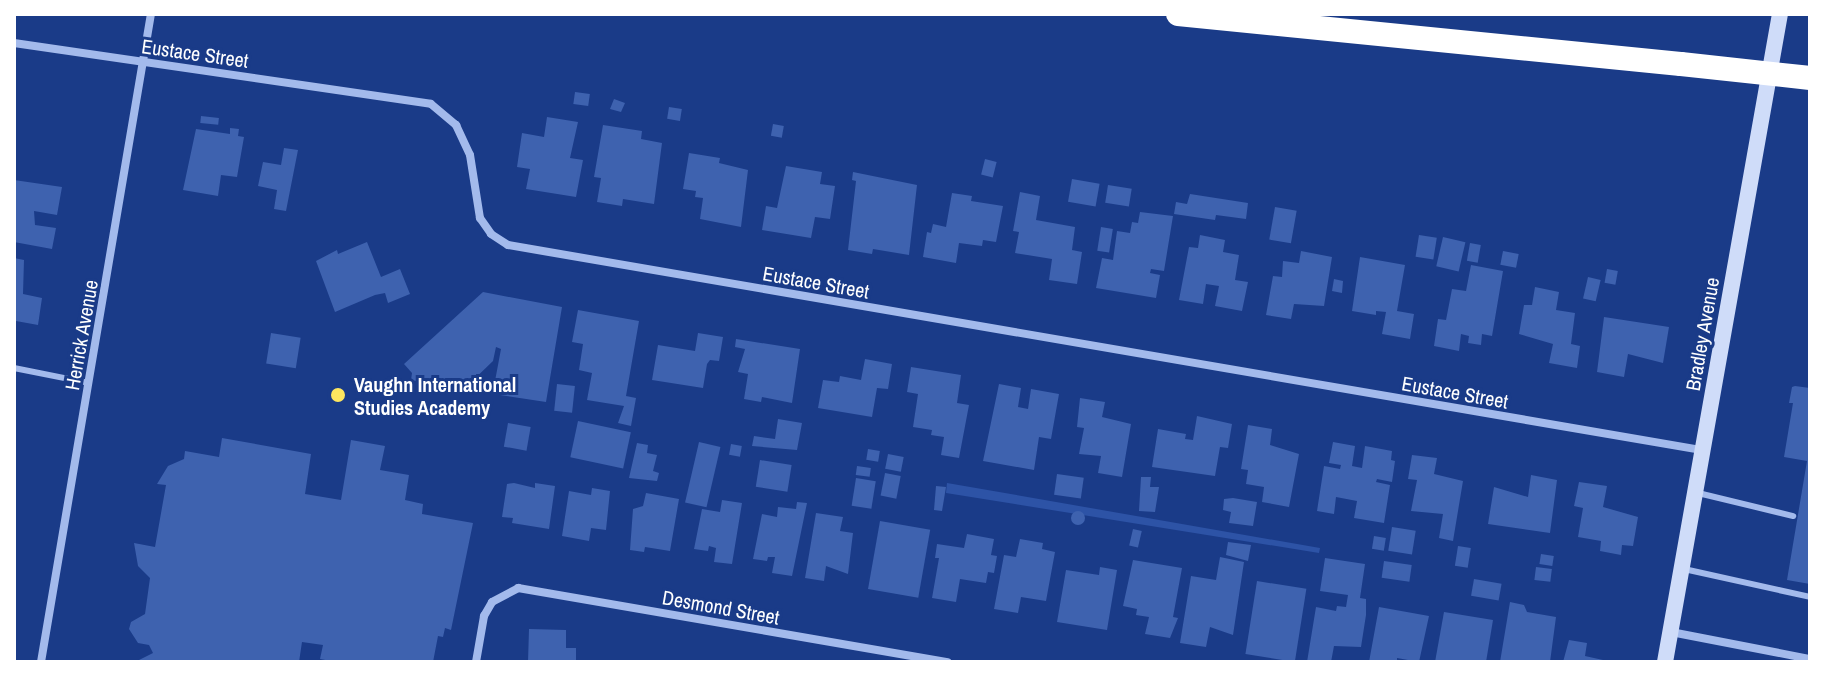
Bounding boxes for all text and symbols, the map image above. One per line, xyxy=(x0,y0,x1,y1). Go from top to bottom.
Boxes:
street label: Eustace Street xyxy=(140,34,250,72)
street label: Eustace Street xyxy=(761,261,871,303)
street label: Bradley Avenue xyxy=(1680,275,1724,393)
street label: Herrick Avenue xyxy=(59,277,103,393)
street label: Eustace Street xyxy=(1400,371,1510,413)
place label: Vaughn International Studies Academy xyxy=(354,372,516,419)
marker: Vaughn International Studies Academy xyxy=(329,386,347,404)
street label: Desmond Street xyxy=(661,585,781,629)

